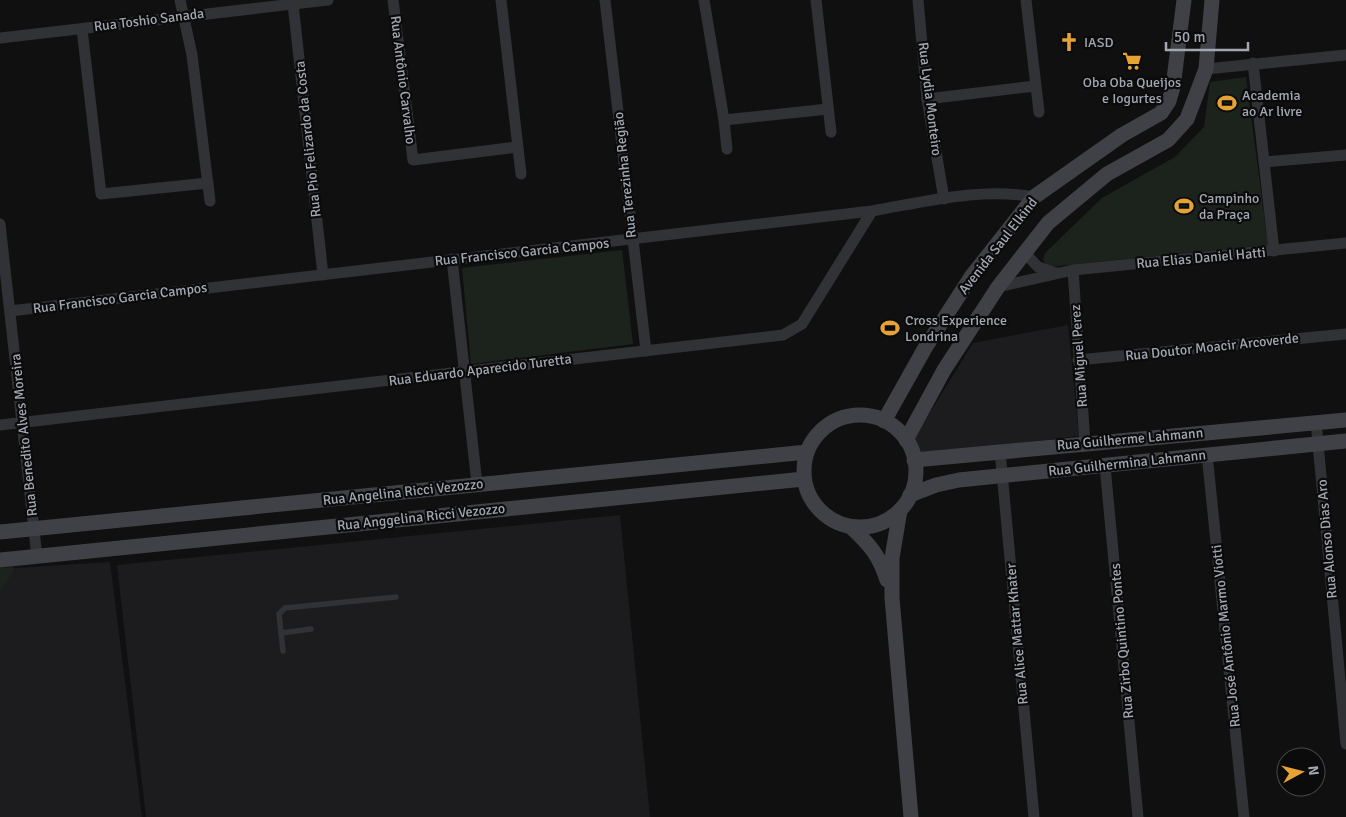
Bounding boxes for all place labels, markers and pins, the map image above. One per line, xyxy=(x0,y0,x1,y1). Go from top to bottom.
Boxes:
church icon: IASD xyxy=(1058,31,1080,53)
place label: IASD xyxy=(1084,34,1114,51)
supermarket icon: Oba Oba Queijos e Iogurtes xyxy=(1121,50,1143,72)
place label: Oba Oba Queijos e Iogurtes xyxy=(1083,74,1181,107)
place label: Academia ao Ar livre xyxy=(1242,87,1302,120)
sports icon: Academia ao Ar livre xyxy=(1216,92,1238,114)
place label: Campinho da Praça xyxy=(1199,190,1259,223)
sports icon: Campinho da Praça xyxy=(1173,195,1195,217)
place label: Cross Experience Londrina xyxy=(905,312,1007,345)
sports icon: Cross Experience Londrina xyxy=(879,317,901,339)

